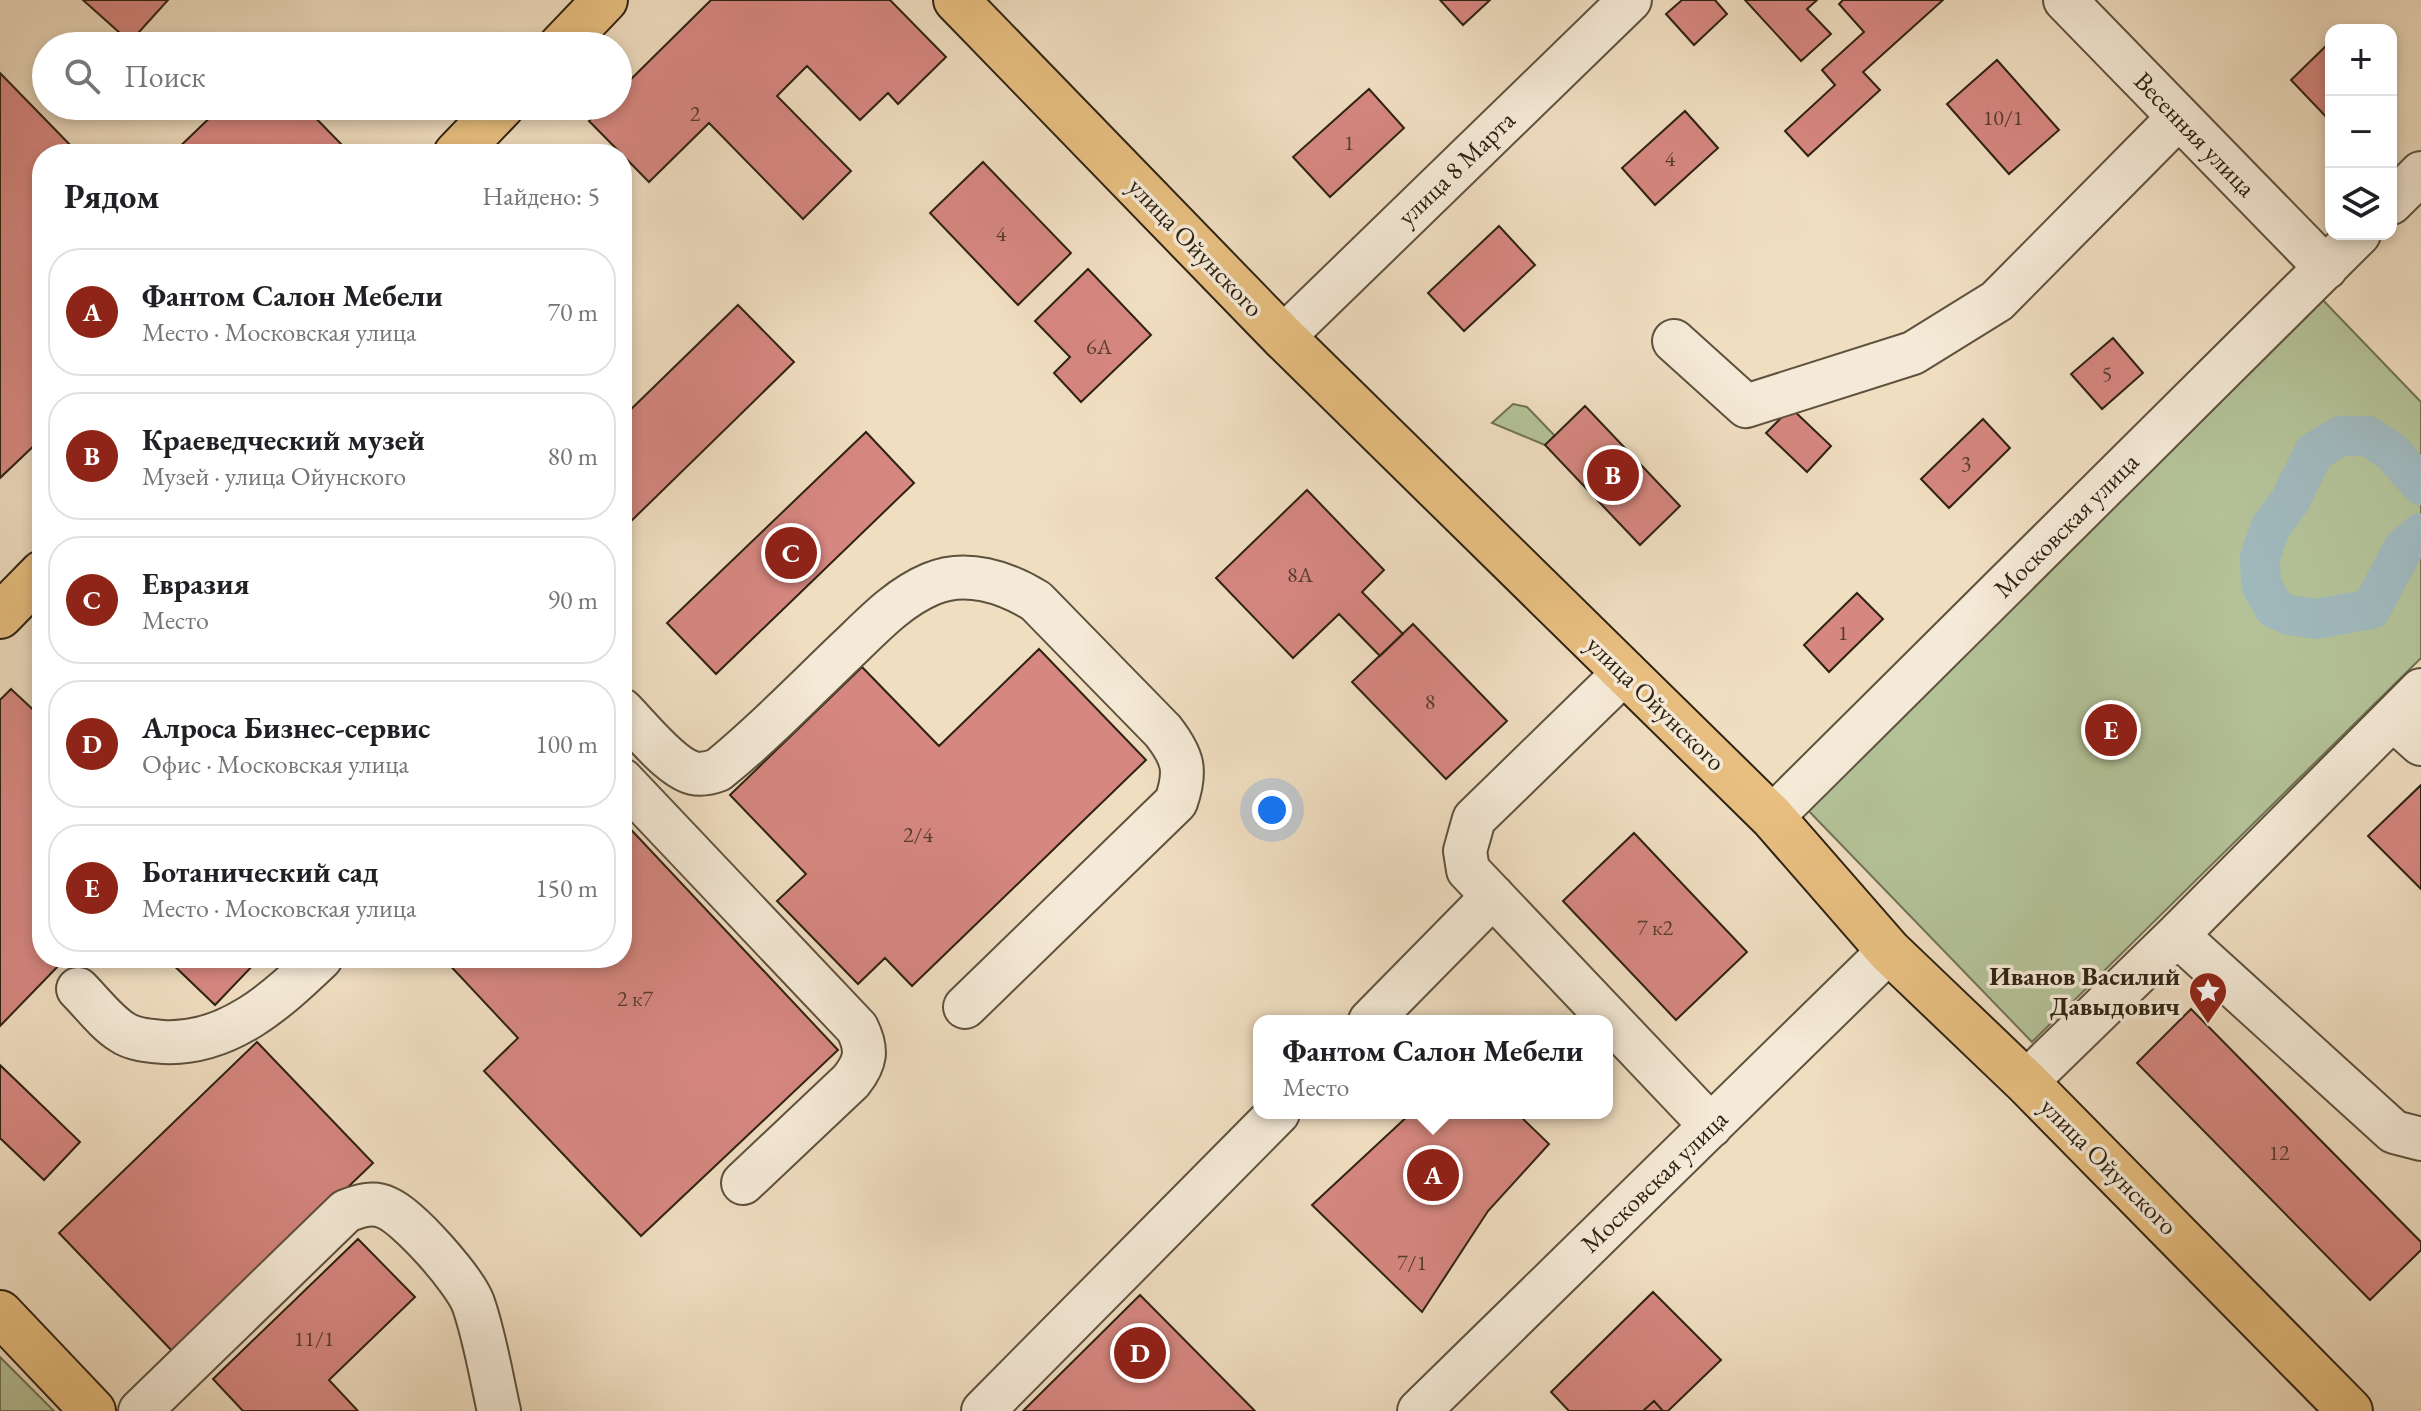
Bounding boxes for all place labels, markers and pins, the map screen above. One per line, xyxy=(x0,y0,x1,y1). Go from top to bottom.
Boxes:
pin: B xyxy=(1587,445,1639,505)
pin: C xyxy=(765,523,817,583)
pin: E xyxy=(2085,700,2137,760)
place label: Иванов Василий Давыдович xyxy=(1989,959,2180,1023)
place icon: Иванов Василий Давыдович xyxy=(2187,970,2229,1025)
pin: A xyxy=(1407,1145,1459,1205)
pin: D xyxy=(1114,1323,1166,1383)

